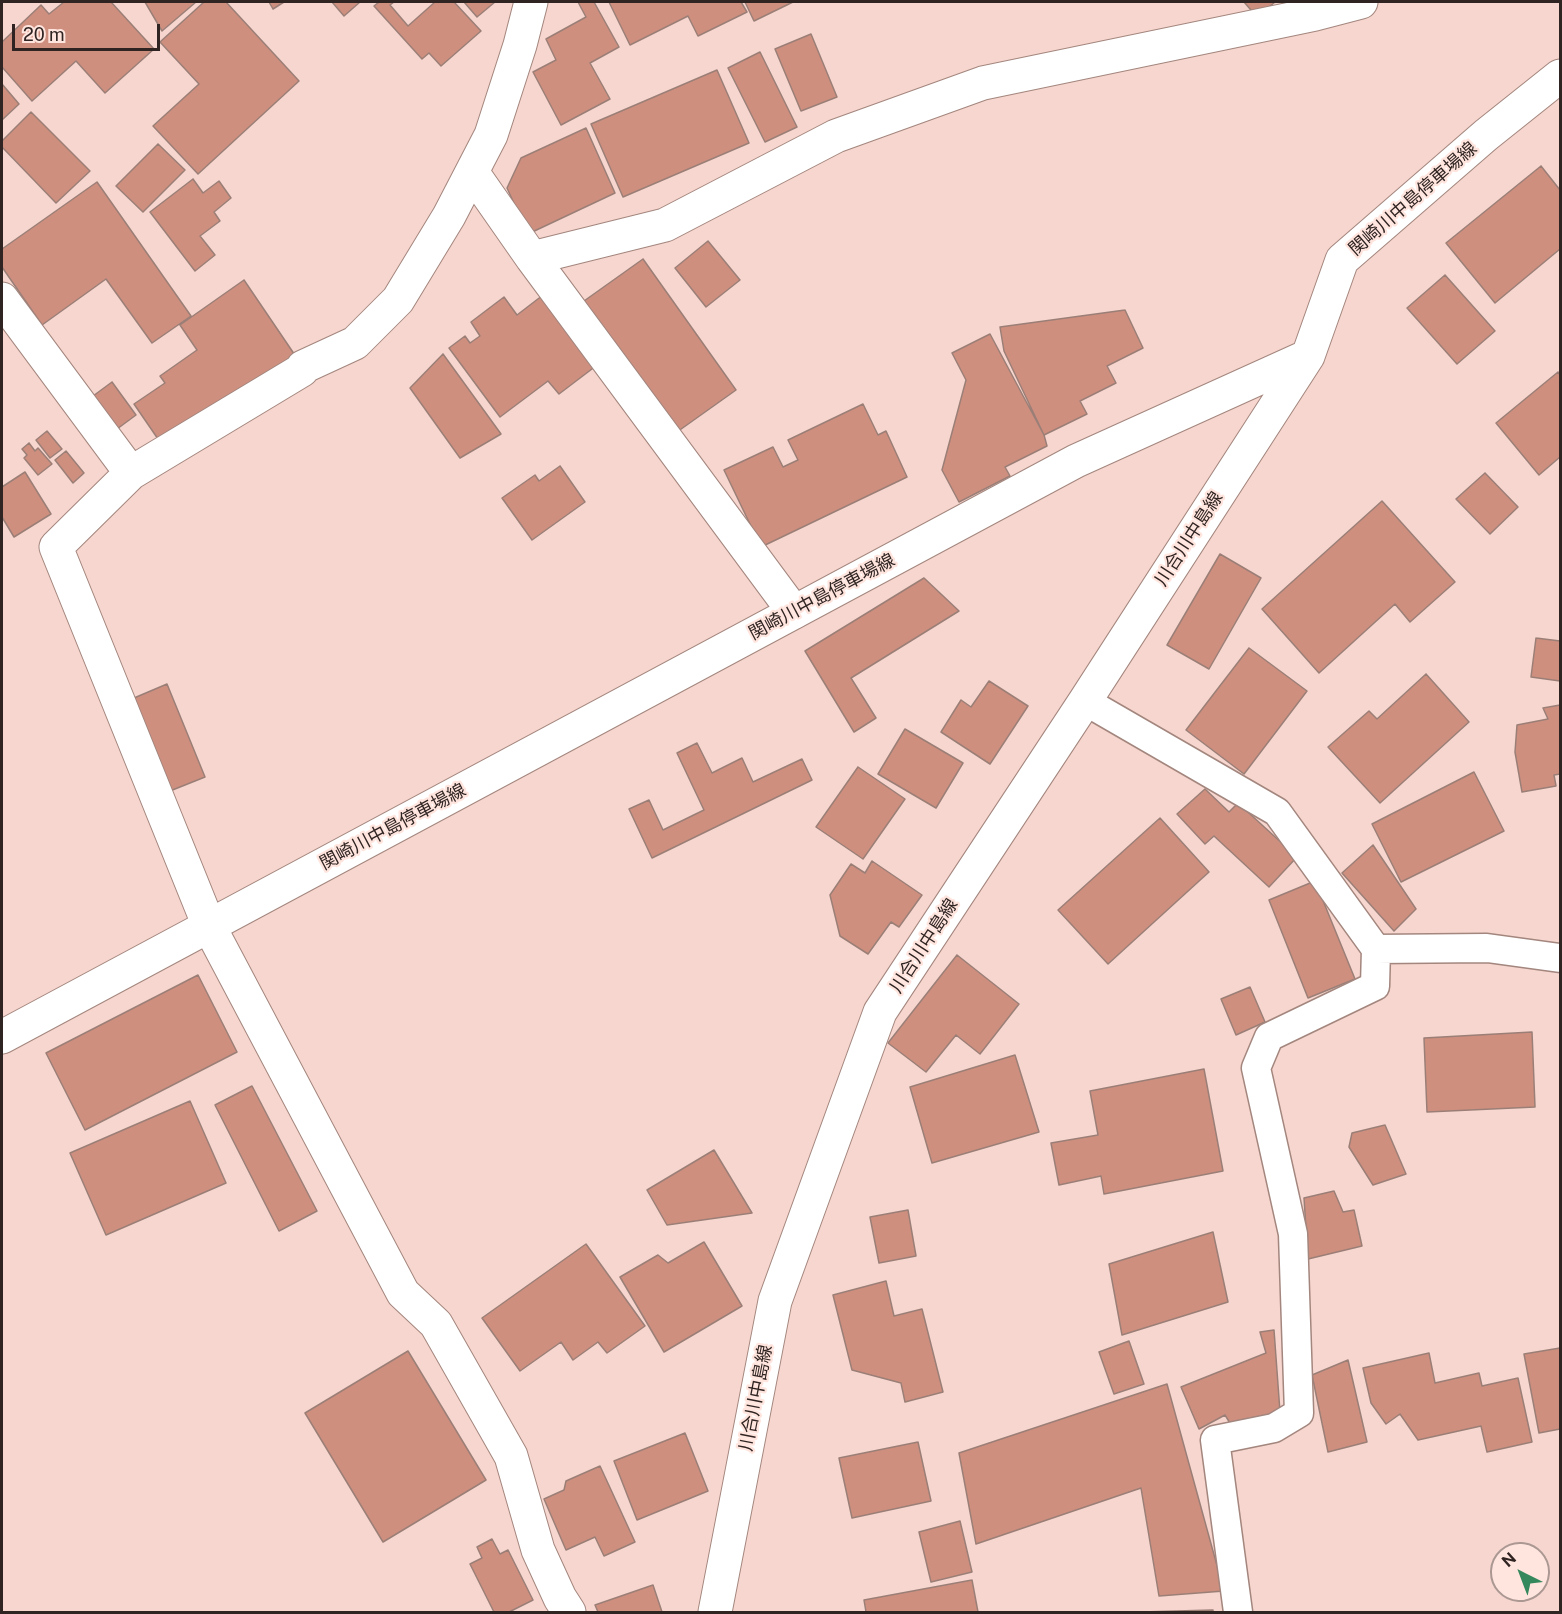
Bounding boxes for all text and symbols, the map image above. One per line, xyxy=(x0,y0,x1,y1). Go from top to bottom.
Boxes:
scale bar xyxy=(15,12,164,50)
text: 20 m xyxy=(23,24,65,45)
street label: 関崎川中島停車場線 xyxy=(1345,138,1481,260)
street label: 川合川中島線 xyxy=(1151,488,1227,590)
street label: 関崎川中島停車場線 xyxy=(745,549,899,645)
street label: 関崎川中島停車場線 xyxy=(316,779,470,875)
street label: 川合川中島線 xyxy=(886,895,962,997)
street label: 川合川中島線 xyxy=(735,1343,777,1453)
north arrow xyxy=(1490,1542,1550,1602)
text: N xyxy=(1498,1548,1520,1571)

